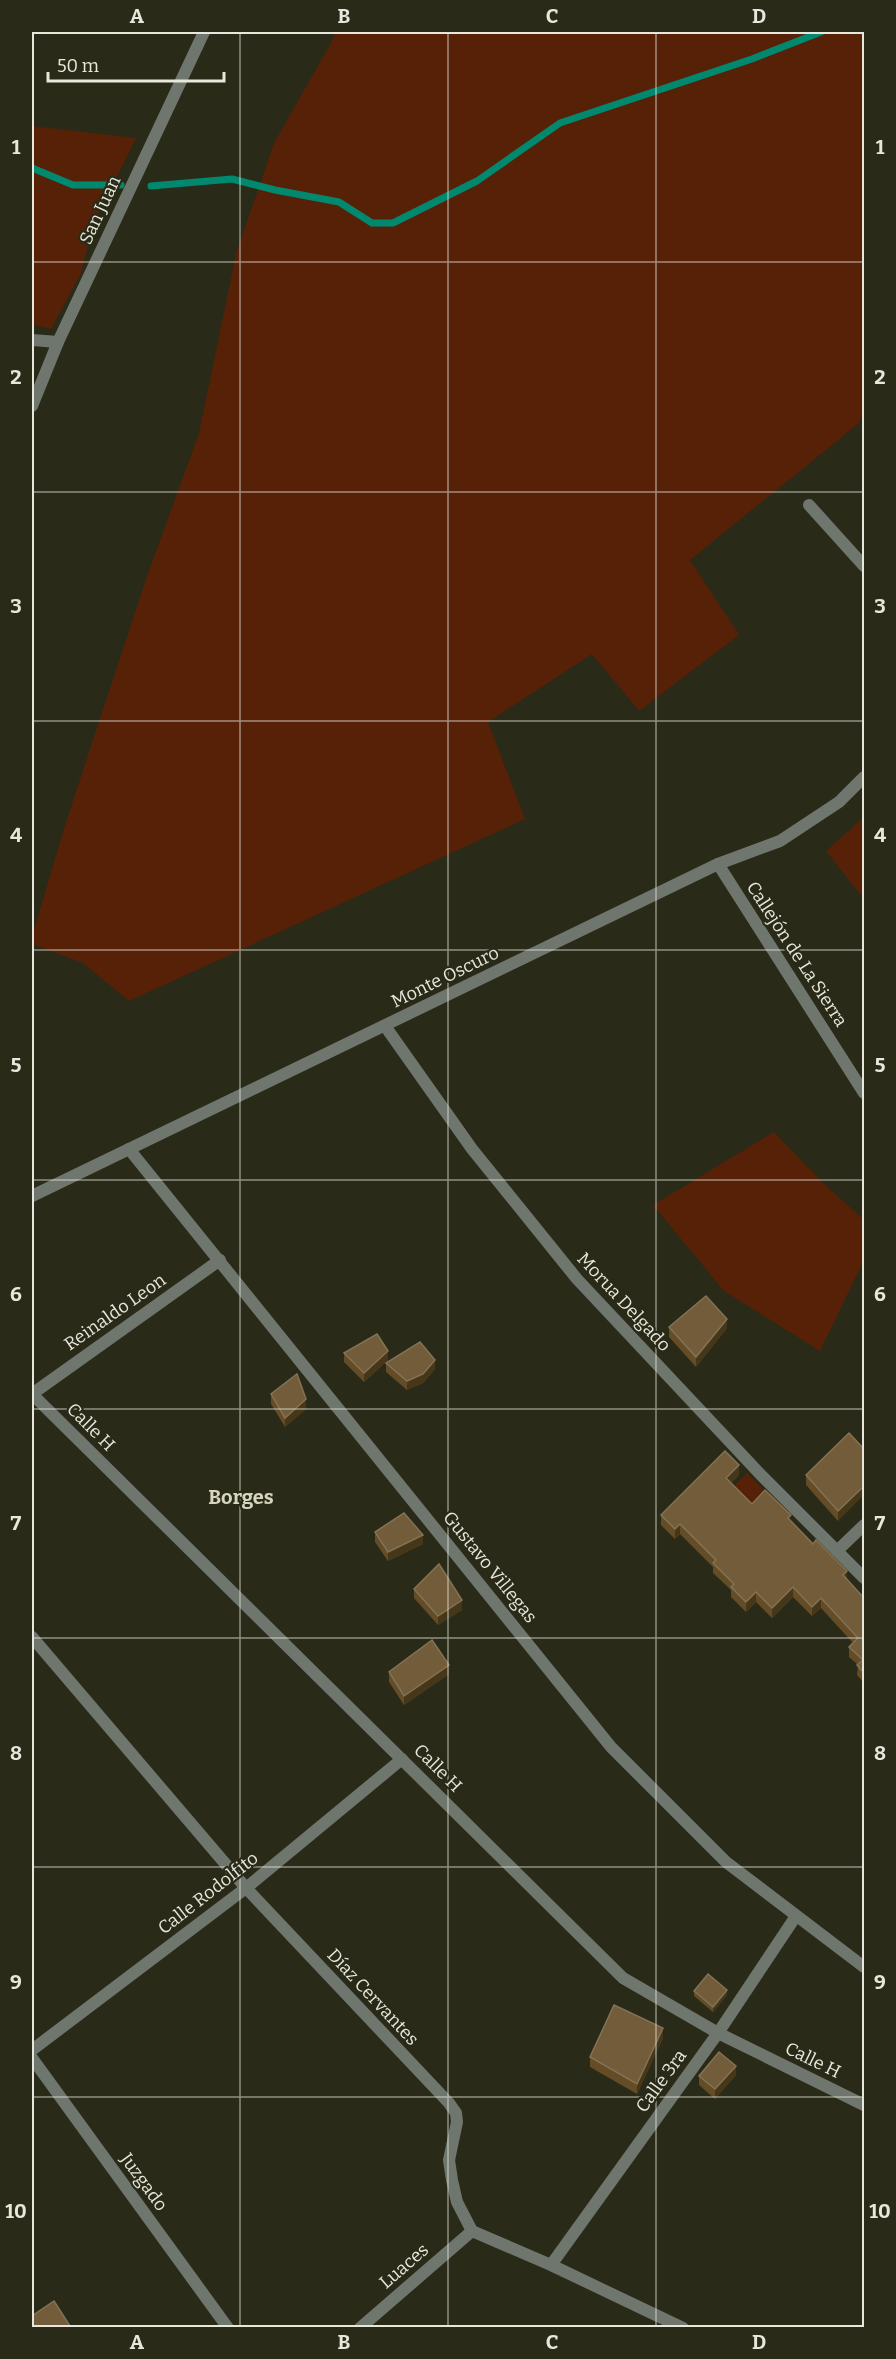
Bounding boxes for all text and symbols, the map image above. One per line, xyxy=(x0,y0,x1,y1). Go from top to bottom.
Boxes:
text: A xyxy=(130,4,145,28)
text: B xyxy=(338,4,351,28)
text: C xyxy=(546,4,558,28)
text: D xyxy=(752,4,766,28)
scale bar xyxy=(48,45,224,83)
text: 50 m xyxy=(57,55,99,77)
text: 1 xyxy=(12,135,21,159)
text: 1 xyxy=(876,135,885,159)
street label: San Juan xyxy=(75,172,126,248)
text: 2 xyxy=(10,365,22,389)
text: 2 xyxy=(874,365,886,389)
text: 3 xyxy=(10,594,22,618)
text: 3 xyxy=(874,594,886,618)
text: 4 xyxy=(10,823,22,847)
text: 4 xyxy=(874,823,886,847)
street label: Callejón de La Sierra xyxy=(742,877,852,1031)
street label: Monte Oscuro xyxy=(388,941,502,1013)
text: 5 xyxy=(11,1053,22,1077)
text: 5 xyxy=(875,1053,886,1077)
street label: Morua Delgado xyxy=(573,1248,675,1356)
street label: Reinaldo Leon xyxy=(60,1269,171,1355)
text: 6 xyxy=(10,1282,22,1306)
text: 6 xyxy=(874,1282,886,1306)
street label: Calle H xyxy=(62,1398,120,1456)
district label: Borges xyxy=(208,1485,274,1509)
street label: Gustavo Villegas xyxy=(438,1507,542,1627)
text: 7 xyxy=(11,1511,22,1535)
text: 7 xyxy=(875,1511,886,1535)
street label: Calle H xyxy=(409,1739,467,1797)
text: 8 xyxy=(10,1741,22,1765)
text: 8 xyxy=(874,1741,886,1765)
street label: Calle Rodolfito xyxy=(153,1847,263,1939)
street label: Díaz Cervantes xyxy=(323,1944,423,2050)
text: 9 xyxy=(10,1970,22,1994)
text: 9 xyxy=(874,1970,886,1994)
street label: Calle H xyxy=(782,2037,844,2083)
street label: Calle 3ra xyxy=(631,2045,691,2117)
street label: Juzgado xyxy=(115,2148,172,2215)
text: 10 xyxy=(5,2199,27,2223)
text: 10 xyxy=(869,2199,891,2223)
street label: Luaces xyxy=(375,2239,433,2293)
text: A xyxy=(130,2330,145,2354)
text: B xyxy=(338,2330,351,2354)
text: C xyxy=(546,2330,558,2354)
text: D xyxy=(752,2330,766,2354)

